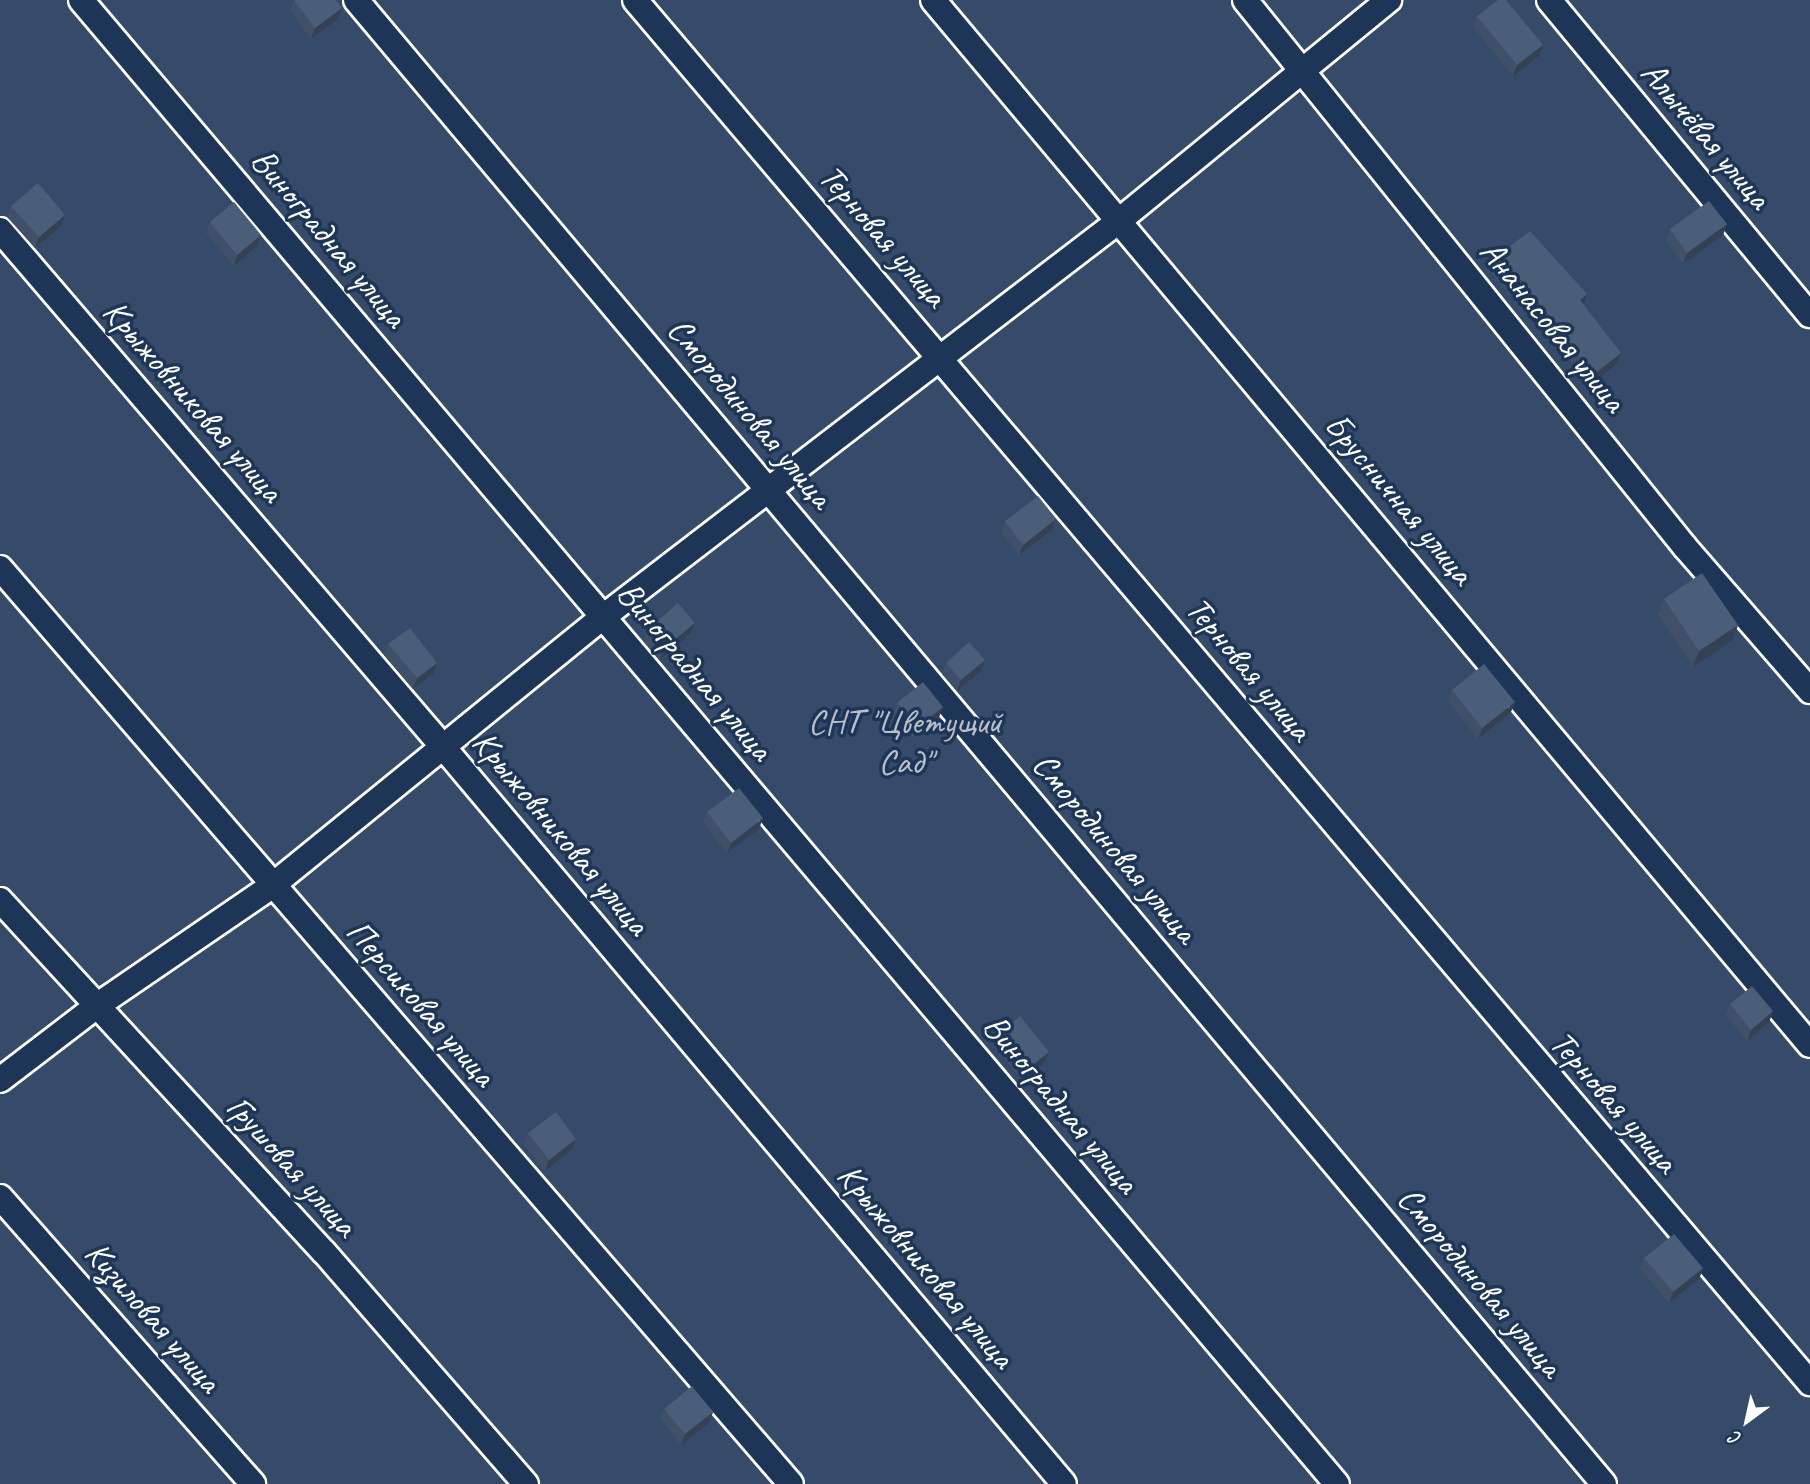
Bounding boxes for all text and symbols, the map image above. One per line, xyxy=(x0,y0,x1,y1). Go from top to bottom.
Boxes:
street label: Алычёвая улица xyxy=(1631,51,1781,219)
street label: Виноградная улица xyxy=(241,139,417,337)
street label: Терновая улица xyxy=(809,156,957,316)
street label: Ананасовая улица xyxy=(1470,230,1636,422)
street label: Крыжовниковая улица xyxy=(93,290,293,512)
street label: Смородиновая улица xyxy=(658,309,842,517)
street label: Брусничная улица xyxy=(1315,404,1483,594)
street label: Виноградная улица xyxy=(607,572,783,770)
street label: Терновая улица xyxy=(1176,588,1322,750)
park label: СНТ "Цветущий Сад" xyxy=(808,701,1002,783)
street label: Крыжовниковая улица xyxy=(462,721,660,945)
street label: Смородиновая улица xyxy=(1023,744,1207,952)
street label: Персиковая улица xyxy=(336,910,506,1096)
street label: Виноградная улица xyxy=(973,1005,1149,1203)
street label: Терновая улица xyxy=(1540,1022,1688,1182)
street label: Грушовая улица xyxy=(217,1086,367,1246)
street label: Крыжовниковая улица xyxy=(827,1154,1025,1378)
street label: Смородиновая улица xyxy=(1388,1178,1572,1386)
street label: Кизиловая улица xyxy=(75,1232,231,1402)
north arrow xyxy=(1712,1386,1782,1456)
text: С xyxy=(1725,1426,1746,1451)

